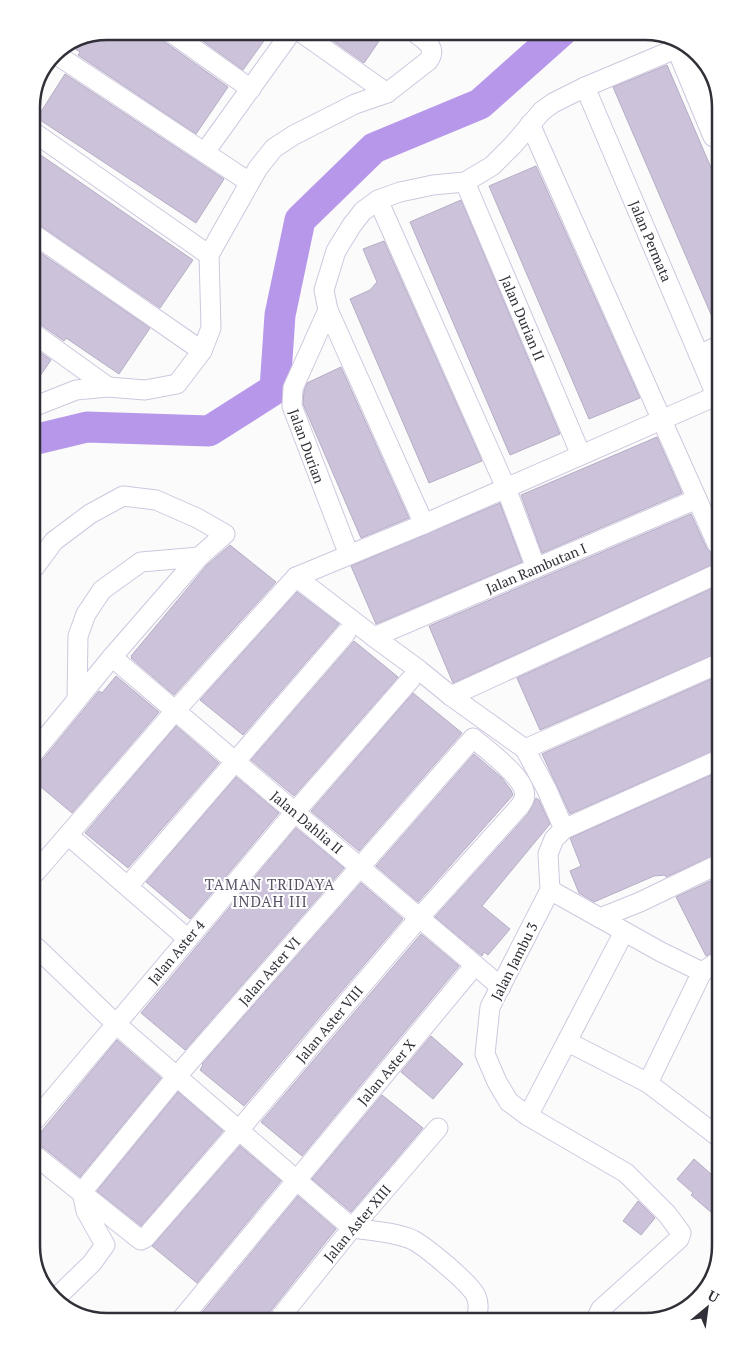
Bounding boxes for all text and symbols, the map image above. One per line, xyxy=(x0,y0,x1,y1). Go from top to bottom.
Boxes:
street label: Jalan Permata xyxy=(625,197,677,285)
street label: Jalan Durian II xyxy=(496,272,550,364)
street label: Jalan Durian xyxy=(285,406,329,486)
street label: Jalan Rambutan I xyxy=(483,538,589,598)
street label: Jalan Dahlia II xyxy=(267,786,347,858)
district label: TAMAN TRIDAYA INDAH III xyxy=(205,874,335,911)
street label: Jalan Aster 4 xyxy=(143,915,209,988)
street label: Jalan Jambu 3 xyxy=(486,919,542,1003)
street label: Jalan Aster VI xyxy=(234,933,304,1009)
street label: Jalan Aster VIII xyxy=(291,981,367,1067)
street label: Jalan Aster X xyxy=(353,1035,420,1109)
street label: Jalan Aster XIII xyxy=(319,1180,395,1266)
north arrow xyxy=(682,1283,732,1333)
text: U xyxy=(705,1285,723,1307)

